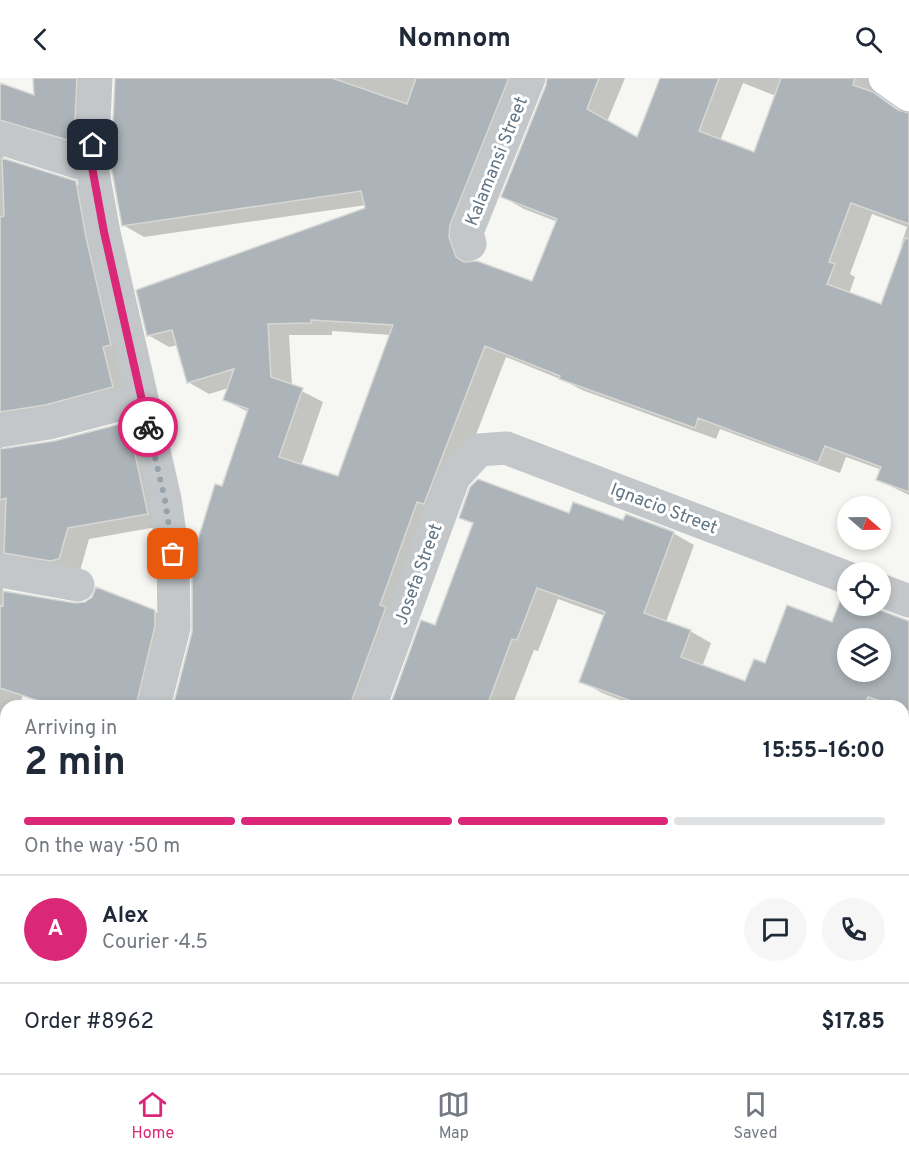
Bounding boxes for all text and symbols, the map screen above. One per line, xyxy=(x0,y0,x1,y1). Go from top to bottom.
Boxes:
text: Nomnom xyxy=(398,22,511,56)
icon: back xyxy=(24,23,57,56)
icon: search xyxy=(852,23,885,56)
street label: Kalamansi Street xyxy=(461,94,534,230)
pin xyxy=(67,119,118,170)
icon: home xyxy=(76,128,109,161)
courier xyxy=(118,397,178,457)
icon: bike xyxy=(132,411,165,444)
street label: Ignacio Street xyxy=(607,478,720,540)
north arrow xyxy=(837,496,891,550)
map controls xyxy=(837,496,891,682)
street label: Josefa Street xyxy=(390,521,448,628)
pin xyxy=(147,528,198,579)
icon: bag xyxy=(156,537,189,570)
button: locate xyxy=(837,562,891,616)
button: layers xyxy=(837,628,891,682)
text: Arriving in xyxy=(24,716,117,742)
text: 15:55–16:00 xyxy=(763,738,885,765)
text: 2 min xyxy=(24,740,126,789)
text: On the way · 50 m xyxy=(24,834,180,860)
button: chat xyxy=(744,898,807,961)
button: phone xyxy=(822,898,885,961)
text: Alex xyxy=(102,903,149,930)
text: A xyxy=(48,916,63,943)
text: Courier · 4.5 xyxy=(102,930,208,956)
text: Order #8962 xyxy=(24,1009,154,1036)
text: $17.85 xyxy=(821,1009,885,1036)
tab: Home xyxy=(132,1088,174,1144)
tab: Map xyxy=(437,1088,470,1144)
tab: Saved xyxy=(733,1088,777,1144)

